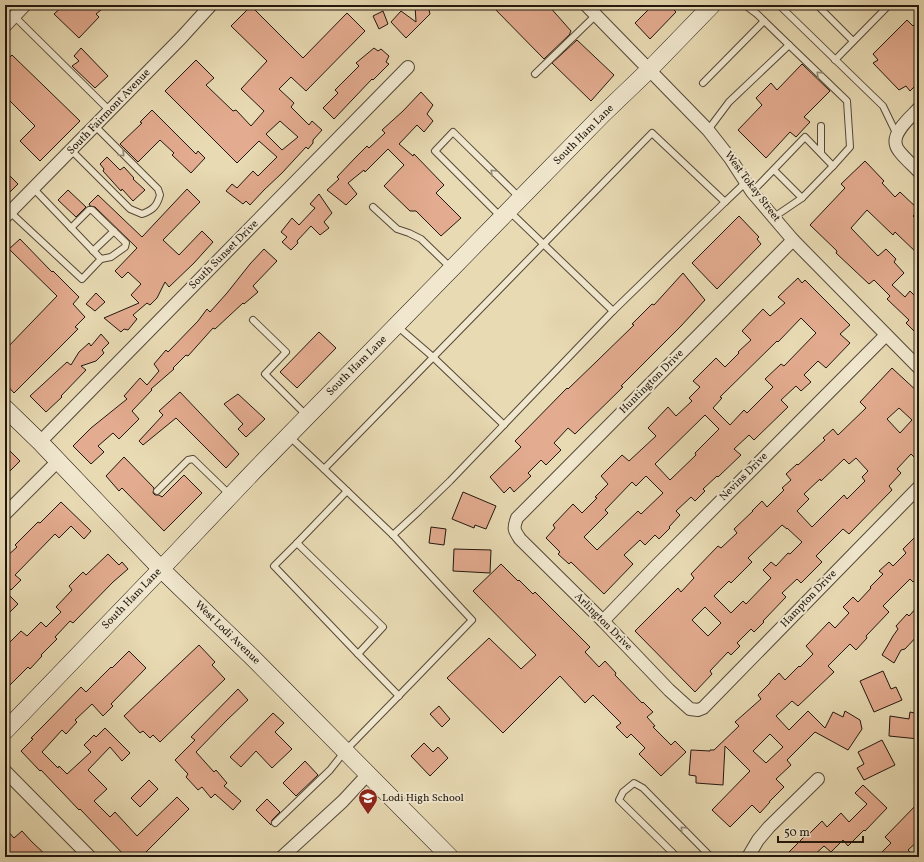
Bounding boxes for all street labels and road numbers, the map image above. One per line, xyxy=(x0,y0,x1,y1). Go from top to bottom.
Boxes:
street label: South Fairmont Avenue xyxy=(64,66,154,158)
street label: South Ham Lane xyxy=(550,101,618,169)
street label: West Tokay Street xyxy=(720,149,784,226)
street label: South Sunset Drive xyxy=(186,217,262,293)
street label: South Ham Lane xyxy=(323,332,391,400)
street label: Huntington Drive xyxy=(616,346,688,418)
street label: Nevins Drive xyxy=(717,450,771,504)
street label: South Ham Lane xyxy=(99,565,165,633)
street label: Hampton Drive xyxy=(778,567,840,631)
street label: Arlington Drive xyxy=(571,590,635,654)
street label: West Lodi Avenue xyxy=(191,598,263,668)

